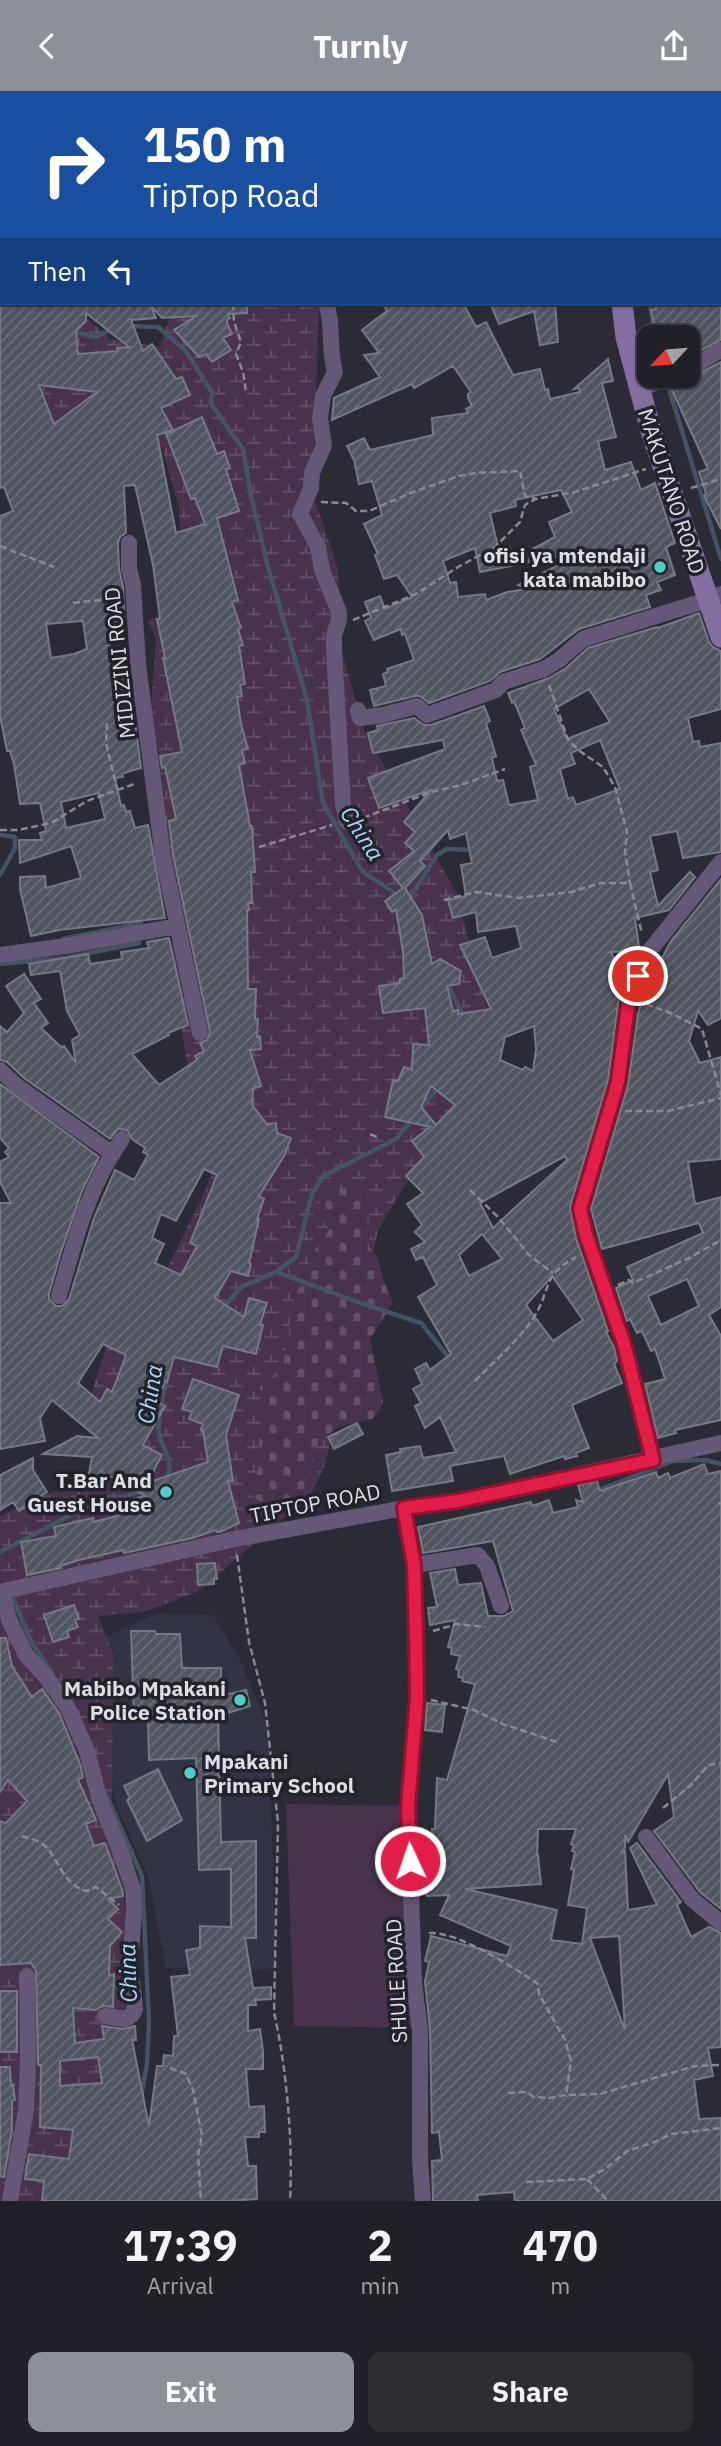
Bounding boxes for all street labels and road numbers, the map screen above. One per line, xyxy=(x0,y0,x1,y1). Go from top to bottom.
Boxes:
street label: MAKUTANO ROAD xyxy=(632,405,712,577)
street label: MIDIZINI ROAD xyxy=(97,586,141,740)
street label: TIPTOP ROAD xyxy=(247,1477,383,1529)
street label: SHULE ROAD xyxy=(379,1918,413,2044)

